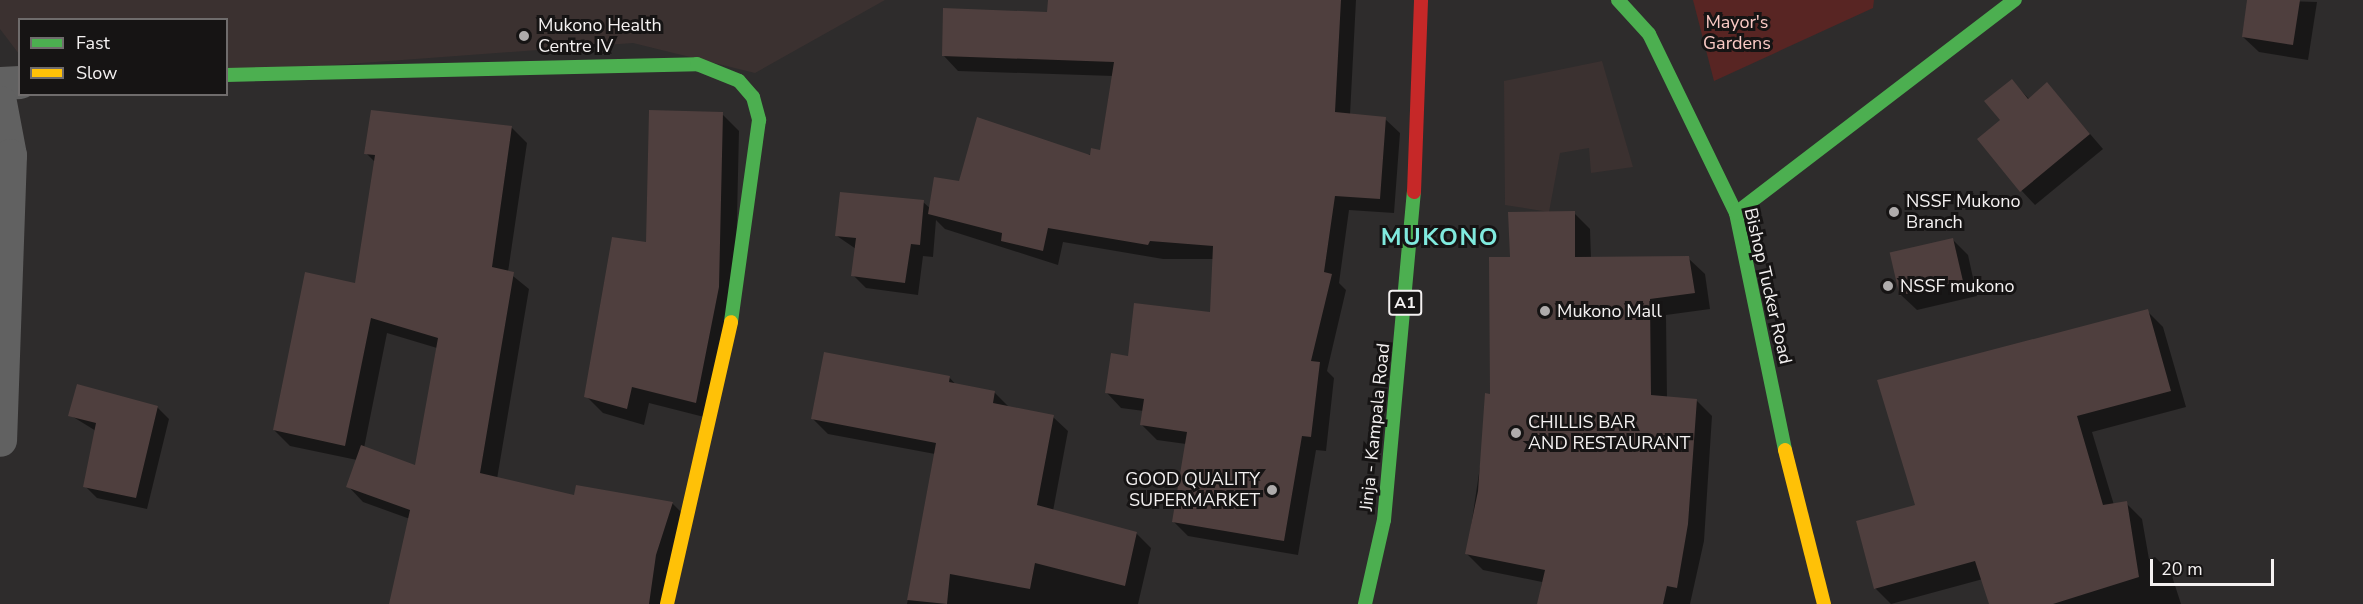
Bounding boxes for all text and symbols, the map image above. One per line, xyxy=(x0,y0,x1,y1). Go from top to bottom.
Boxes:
park label: Mayor's Gardens xyxy=(1703,12,1771,54)
place label: Mukono Health Centre IV xyxy=(538,15,662,57)
legend xyxy=(18,18,228,96)
marker: Mukono Health Centre IV xyxy=(515,27,533,45)
text: Fast xyxy=(76,31,110,55)
text: Slow xyxy=(76,61,117,85)
place label: NSSF Mukono Branch xyxy=(1906,191,2020,234)
marker: NSSF Mukono Branch xyxy=(1887,205,1901,219)
street label: Bishop Tucker Road xyxy=(1740,206,1796,366)
district label: MUKONO xyxy=(1381,224,1499,252)
place label: NSSF mukono xyxy=(1900,275,2014,297)
marker: NSSF mukono xyxy=(1881,279,1895,293)
road number: A1 xyxy=(1387,290,1423,316)
place label: Mukono Mall xyxy=(1557,300,1662,322)
marker: Mukono Mall xyxy=(1538,304,1552,318)
street label: Jinja - Kampala Road xyxy=(1355,342,1395,512)
place label: CHILLIS BAR AND RESTAURANT xyxy=(1528,412,1690,454)
marker: CHILLIS BAR AND RESTAURANT xyxy=(1509,426,1523,440)
place label: GOOD QUALITY SUPERMARKET xyxy=(1125,469,1260,512)
marker: GOOD QUALITY SUPERMARKET xyxy=(1265,483,1279,497)
scale bar xyxy=(2153,547,2278,585)
text: 20 m xyxy=(2161,557,2203,581)

